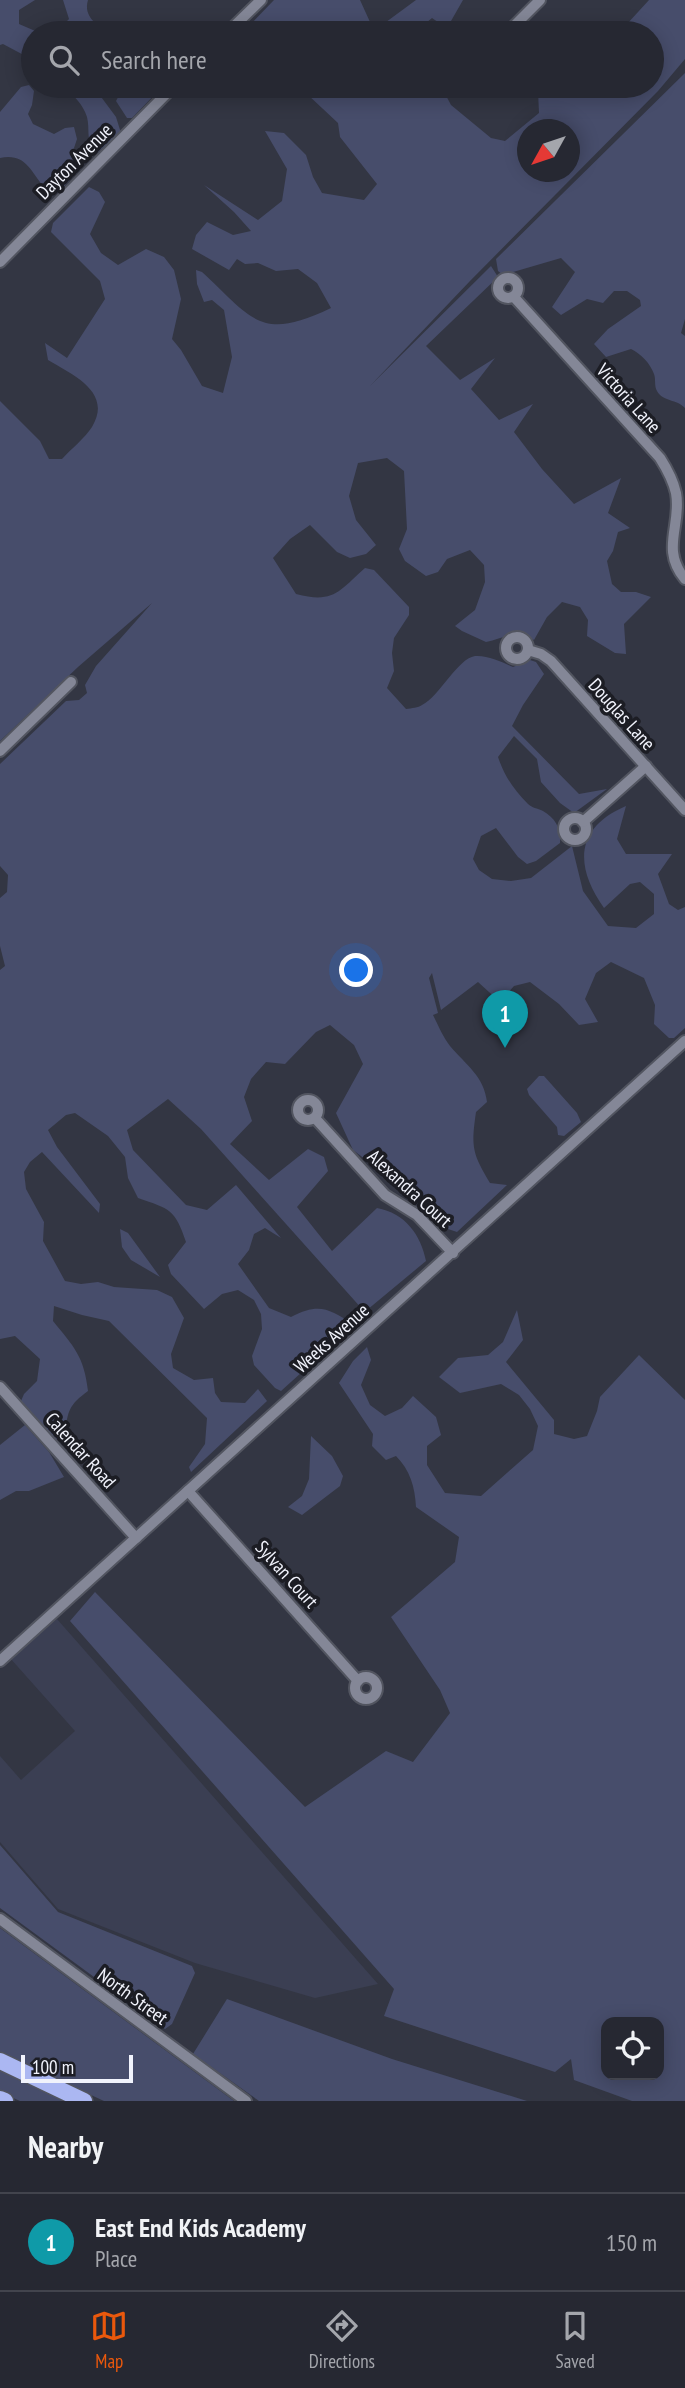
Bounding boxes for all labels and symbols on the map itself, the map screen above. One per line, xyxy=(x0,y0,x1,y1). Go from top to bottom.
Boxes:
street label: Dayton Avenue xyxy=(31,118,117,204)
north arrow xyxy=(517,119,580,182)
street label: Victoria Lane xyxy=(591,358,667,438)
street label: Douglas Lane xyxy=(583,673,661,755)
your location xyxy=(339,953,373,987)
pin: 1 xyxy=(482,990,528,1048)
street label: Alexandra Court xyxy=(363,1144,458,1233)
street label: Weeks Avenue xyxy=(288,1298,374,1378)
street label: Calendar Road xyxy=(41,1407,121,1493)
street label: Sylvan Court xyxy=(250,1535,324,1613)
street label: North Street xyxy=(93,1962,173,2030)
scale bar xyxy=(21,2052,133,2084)

